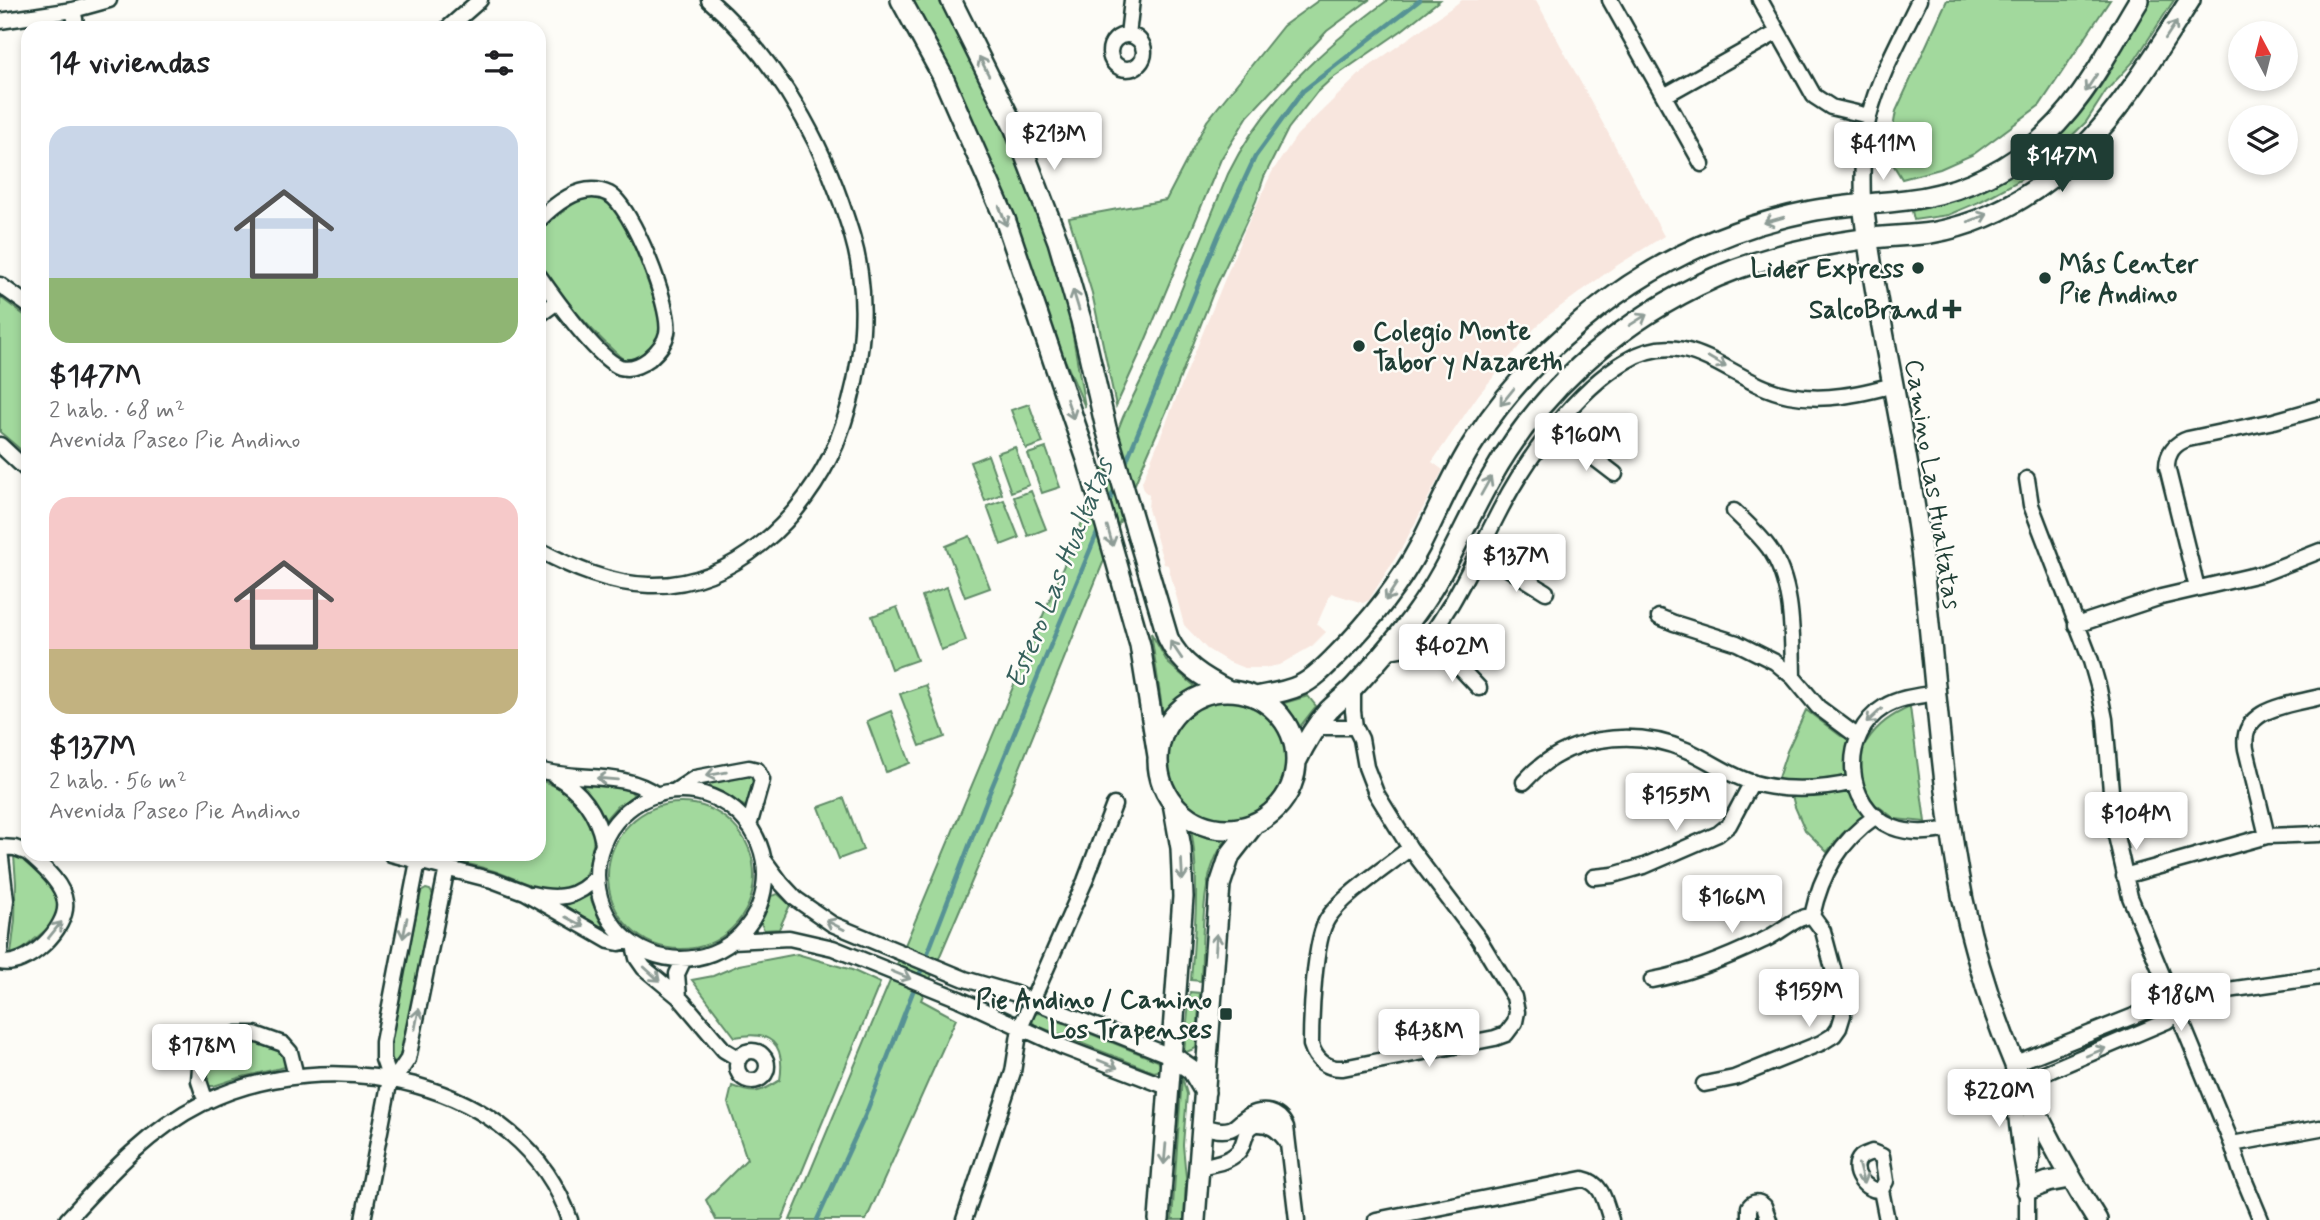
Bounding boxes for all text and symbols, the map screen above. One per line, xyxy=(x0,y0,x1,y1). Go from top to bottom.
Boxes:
one-way arrow xyxy=(2163,21,2178,40)
north arrow xyxy=(2228,21,2298,91)
map controls xyxy=(2228,21,2298,175)
text: 14 viviendas xyxy=(49,44,210,83)
icon: filters xyxy=(480,44,518,82)
one-way arrow xyxy=(977,56,991,77)
one-way arrow xyxy=(2083,72,2097,92)
button: layers xyxy=(2228,105,2298,175)
pin: $213M xyxy=(1005,113,1103,172)
text: $213M xyxy=(1022,120,1086,150)
pin: $411M xyxy=(1834,122,1932,182)
text: $411M xyxy=(1850,130,1916,160)
pin: $147M xyxy=(2013,134,2111,194)
text: $147M xyxy=(2027,142,2097,172)
icon: home xyxy=(221,171,347,297)
one-way arrow xyxy=(998,205,1011,227)
one-way arrow xyxy=(1966,211,1988,223)
one-way arrow xyxy=(1763,215,1785,228)
place label: Más Center Pie Andino xyxy=(2059,248,2199,312)
place label: Lider Express xyxy=(1751,253,1904,287)
marker: Lider Express xyxy=(1910,260,1926,276)
marker: Más Center Pie Andino xyxy=(2037,270,2053,286)
one-way arrow xyxy=(1068,289,1081,311)
place label: SalcoBrand xyxy=(1809,294,1938,328)
marker: SalcoBrand xyxy=(1944,301,1960,317)
one-way arrow xyxy=(1628,313,1648,327)
place label: Colegio Monte Tabor y Nazareth xyxy=(1373,316,1563,380)
marker: Colegio Monte Tabor y Nazareth xyxy=(1351,338,1367,354)
one-way arrow xyxy=(1707,355,1727,369)
text: $147M xyxy=(49,357,141,396)
street label: Camino Las Hualtatas xyxy=(1895,357,1969,612)
one-way arrow xyxy=(1500,387,1515,405)
text: 2 hab. · 68 m² xyxy=(49,396,185,426)
one-way arrow xyxy=(1064,398,1077,420)
pin: $160M xyxy=(1537,414,1635,473)
text: $160M xyxy=(1551,421,1621,451)
text: Avenida Paseo Pie Andino xyxy=(49,426,300,456)
water label: Estero Las Hualtatas xyxy=(997,451,1124,694)
one-way arrow xyxy=(1480,476,1493,497)
one-way arrow xyxy=(1104,524,1117,546)
pin: $137M xyxy=(1467,534,1565,594)
icon: home xyxy=(221,542,347,668)
text: $137M xyxy=(1483,542,1549,572)
one-way arrow xyxy=(1384,581,1398,601)
pin: $402M xyxy=(1403,624,1501,684)
text: $402M xyxy=(1415,632,1489,662)
one-way arrow xyxy=(1168,641,1183,660)
one-way arrow xyxy=(1865,708,1883,724)
text: $137M xyxy=(49,728,136,767)
text: 2 hab. · 56 m² xyxy=(49,767,187,797)
one-way arrow xyxy=(706,768,728,781)
one-way arrow xyxy=(596,772,619,785)
pin: $155M xyxy=(1627,774,1725,833)
text: $155M xyxy=(1641,781,1711,811)
pin: $104M xyxy=(2087,792,2185,852)
text: Avenida Paseo Pie Andino xyxy=(49,797,300,827)
text: $104M xyxy=(2101,800,2171,830)
one-way arrow xyxy=(1176,858,1189,881)
pin: $166M xyxy=(1683,876,1781,935)
text: $166M xyxy=(1698,883,1766,913)
one-way arrow xyxy=(564,915,585,929)
one-way arrow xyxy=(398,916,411,939)
one-way arrow xyxy=(825,918,846,932)
one-way arrow xyxy=(47,921,63,939)
one-way arrow xyxy=(1210,933,1223,956)
one-way arrow xyxy=(643,966,660,983)
one-way arrow xyxy=(890,970,912,983)
pin: $159M xyxy=(1760,970,1858,1029)
pin: $186M xyxy=(2132,974,2230,1033)
text: $159M xyxy=(1775,977,1843,1007)
text: $186M xyxy=(2147,981,2215,1011)
place label: Pie Andino / Camino Los Trapenses xyxy=(976,984,1212,1048)
marker: Pie Andino / Camino Los Trapenses xyxy=(1218,1006,1234,1022)
one-way arrow xyxy=(410,1008,424,1031)
pin: $438M xyxy=(1380,1010,1478,1069)
text: $438M xyxy=(1394,1017,1464,1047)
pin: $178M xyxy=(153,1024,251,1084)
text: $178M xyxy=(168,1032,236,1062)
one-way arrow xyxy=(2085,1044,2107,1057)
one-way arrow xyxy=(1097,1059,1119,1072)
pin: $220M xyxy=(1950,1070,2048,1129)
text: $220M xyxy=(1964,1077,2034,1107)
one-way arrow xyxy=(1158,1142,1171,1165)
one-way arrow xyxy=(1856,1163,1869,1185)

